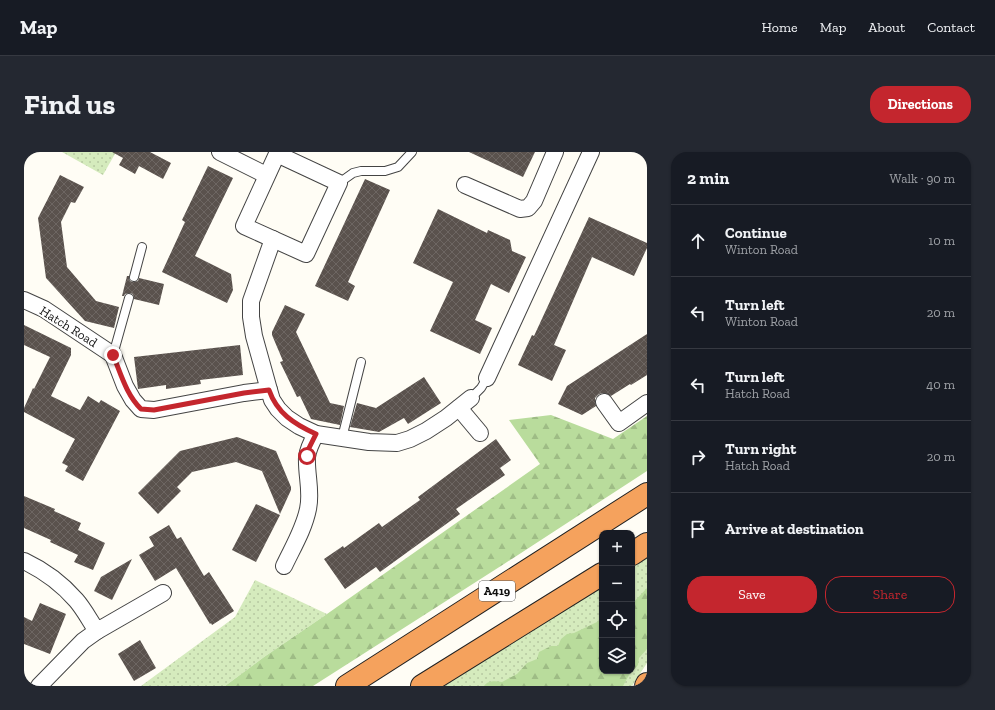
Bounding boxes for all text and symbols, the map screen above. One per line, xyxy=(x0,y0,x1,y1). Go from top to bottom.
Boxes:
text: Map xyxy=(20,16,57,39)
text: Home xyxy=(762,19,798,36)
text: Map xyxy=(820,19,846,36)
text: About xyxy=(868,19,905,36)
text: Contact xyxy=(927,19,975,36)
button: Directions xyxy=(870,86,971,123)
text: Find us xyxy=(24,88,115,121)
text: 2 min xyxy=(687,168,729,188)
text: Walk · 90 m xyxy=(890,171,955,186)
text: Continue xyxy=(725,224,787,242)
icon: ahead xyxy=(687,230,709,252)
text: 10 m xyxy=(928,233,955,248)
text: Winton Road xyxy=(725,242,798,257)
text: Turn left xyxy=(725,296,785,314)
icon: left xyxy=(687,302,709,324)
street label: Hatch Road xyxy=(37,303,100,350)
text: 20 m xyxy=(927,305,955,320)
text: Winton Road xyxy=(725,314,798,329)
route end xyxy=(104,346,122,364)
text: Turn left xyxy=(725,368,785,386)
icon: left xyxy=(687,374,709,396)
text: 40 m xyxy=(926,377,955,392)
text: Hatch Road xyxy=(725,386,790,401)
text: Turn right xyxy=(725,440,796,458)
icon: right xyxy=(687,446,709,468)
route start xyxy=(298,447,316,465)
text: 20 m xyxy=(927,449,955,464)
text: Hatch Road xyxy=(725,458,790,473)
icon: arrive xyxy=(687,518,709,540)
text: Arrive at destination xyxy=(725,520,864,538)
map controls xyxy=(599,530,635,674)
button: + xyxy=(599,530,635,566)
button: − xyxy=(599,566,635,602)
button: Save xyxy=(687,576,817,613)
button: Share xyxy=(825,576,955,613)
road number: A419 xyxy=(479,581,515,601)
button: locate xyxy=(599,602,635,638)
button: layers xyxy=(599,638,635,674)

